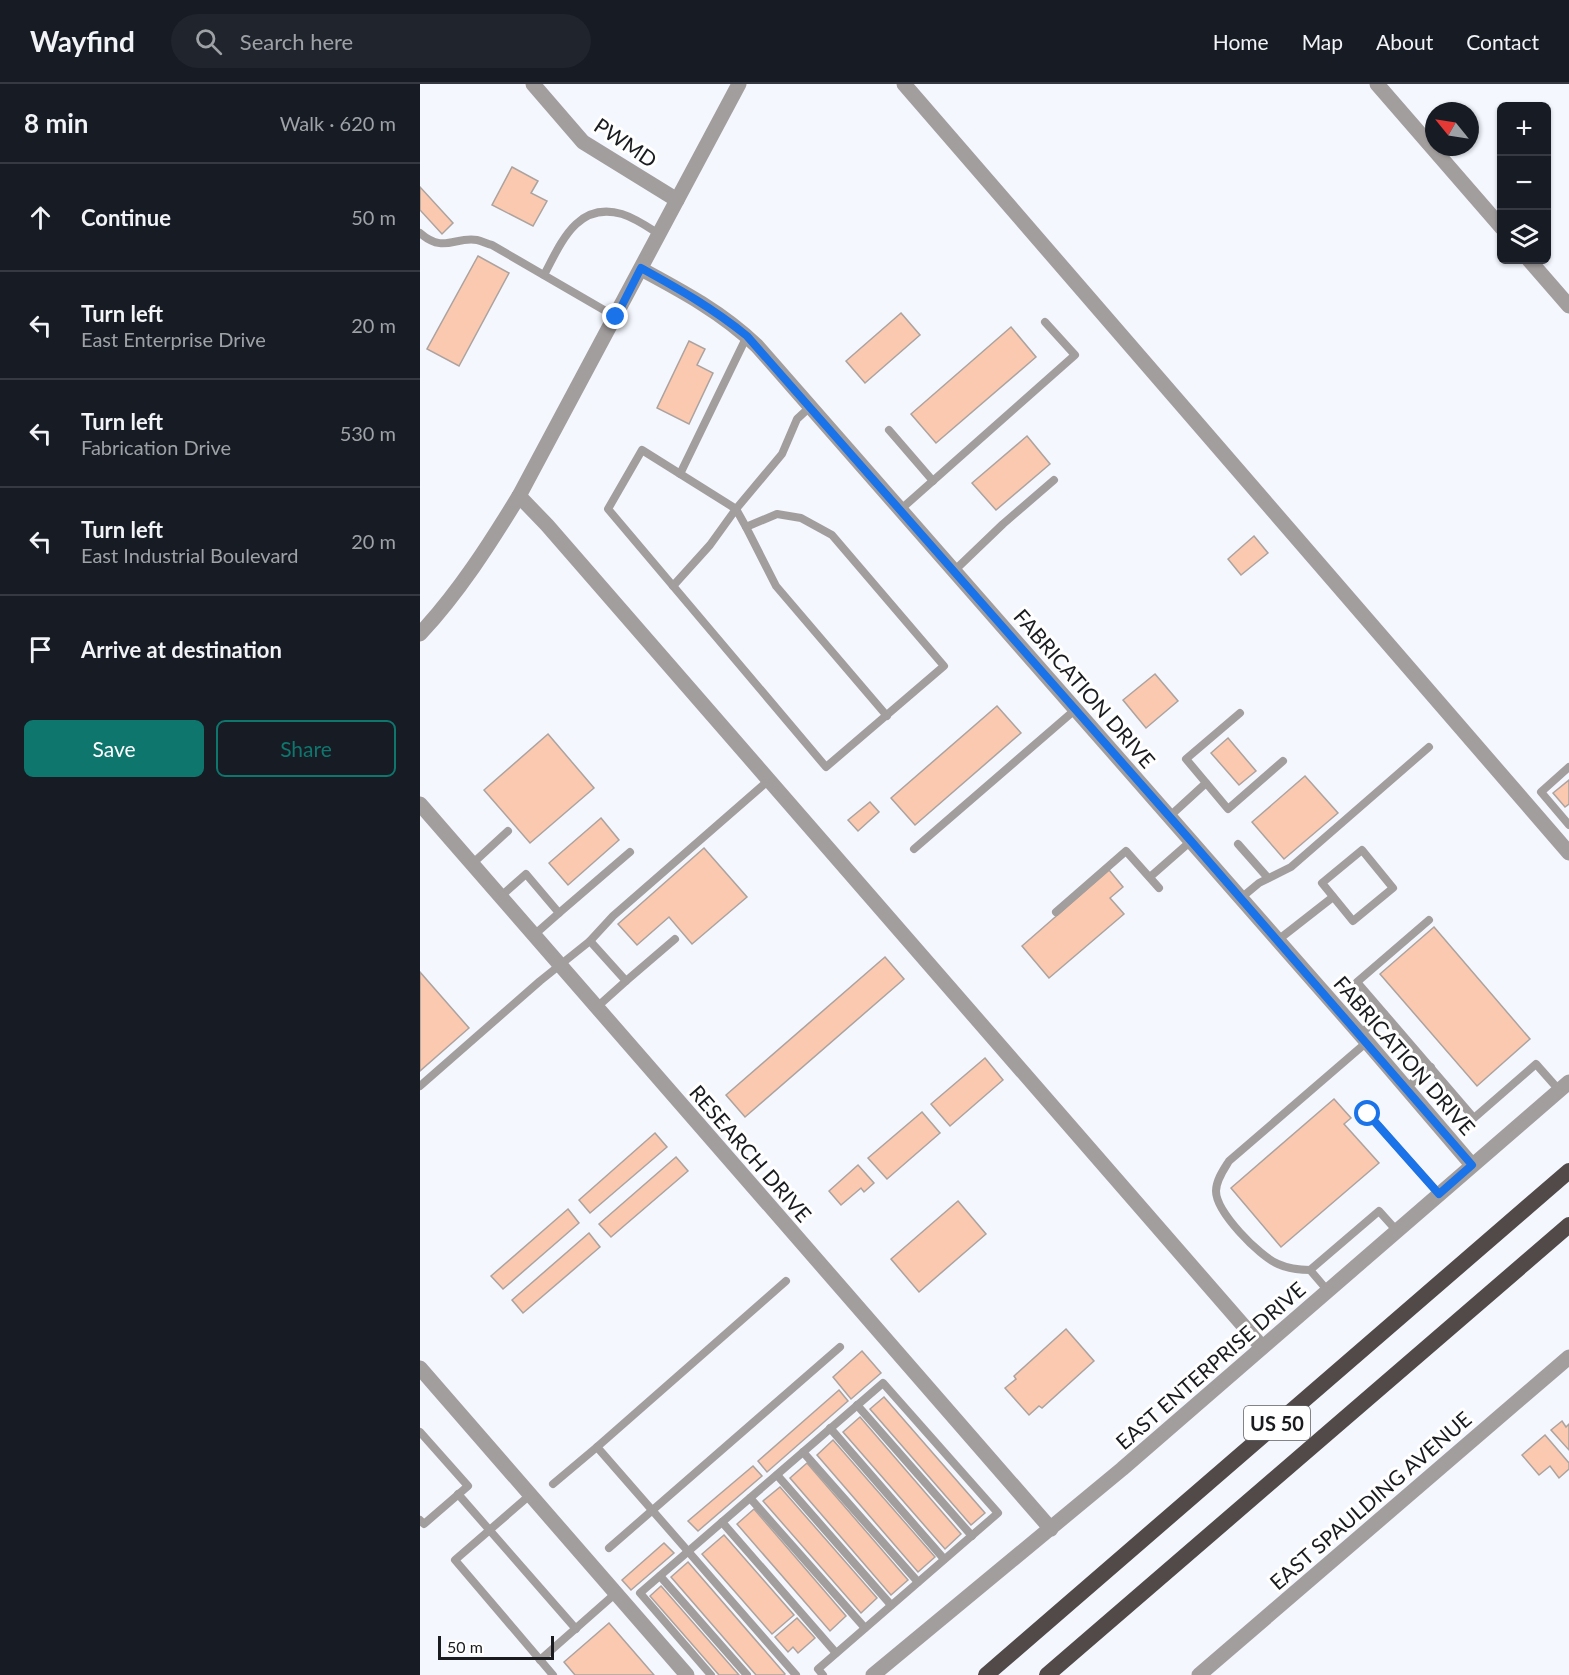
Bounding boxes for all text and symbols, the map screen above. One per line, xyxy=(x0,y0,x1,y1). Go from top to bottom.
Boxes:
search box xyxy=(171,14,591,68)
text: Wayfind xyxy=(30,24,135,58)
icon: search xyxy=(192,25,225,58)
text: Search here xyxy=(240,28,353,55)
text: Home xyxy=(1213,29,1269,54)
text: Map xyxy=(1302,29,1343,54)
text: About xyxy=(1376,29,1433,54)
text: Contact xyxy=(1466,29,1539,54)
north arrow xyxy=(1425,102,1479,156)
map controls xyxy=(1497,102,1551,264)
button: + xyxy=(1497,102,1551,156)
text: 8 min xyxy=(24,107,88,139)
text: Walk · 620 m xyxy=(280,111,396,135)
street label: PWMD xyxy=(590,112,662,172)
button: − xyxy=(1497,156,1551,210)
icon: ahead xyxy=(24,201,57,234)
text: Continue xyxy=(81,204,171,231)
text: 50 m xyxy=(351,205,396,229)
button: layers xyxy=(1497,210,1551,264)
text: Turn left xyxy=(81,300,163,327)
route end xyxy=(602,303,628,329)
icon: left xyxy=(24,309,57,342)
text: 20 m xyxy=(351,313,396,337)
text: East Enterprise Drive xyxy=(81,327,266,351)
text: Turn left xyxy=(81,408,163,435)
icon: left xyxy=(24,417,57,450)
text: 530 m xyxy=(340,421,396,445)
text: Fabrication Drive xyxy=(81,435,231,459)
text: Turn left xyxy=(81,516,163,543)
icon: left xyxy=(24,525,57,558)
text: 20 m xyxy=(351,529,396,553)
text: East Industrial Boulevard xyxy=(81,543,298,567)
street label: FABRICATION DRIVE xyxy=(1009,604,1161,772)
icon: arrive xyxy=(24,633,57,666)
text: Arrive at destination xyxy=(81,636,282,663)
button: Save xyxy=(24,720,204,777)
button: Share xyxy=(216,720,396,777)
street label: FABRICATION DRIVE xyxy=(1329,971,1481,1139)
street label: RESEARCH DRIVE xyxy=(685,1080,817,1226)
route start xyxy=(1354,1100,1380,1126)
street label: EAST ENTERPRISE DRIVE xyxy=(1110,1276,1310,1454)
road number: US 50 xyxy=(1244,1406,1310,1440)
street label: EAST SPAULDING AVENUE xyxy=(1264,1406,1476,1594)
scale bar xyxy=(438,1633,554,1660)
text: 50 m xyxy=(447,1637,483,1656)

